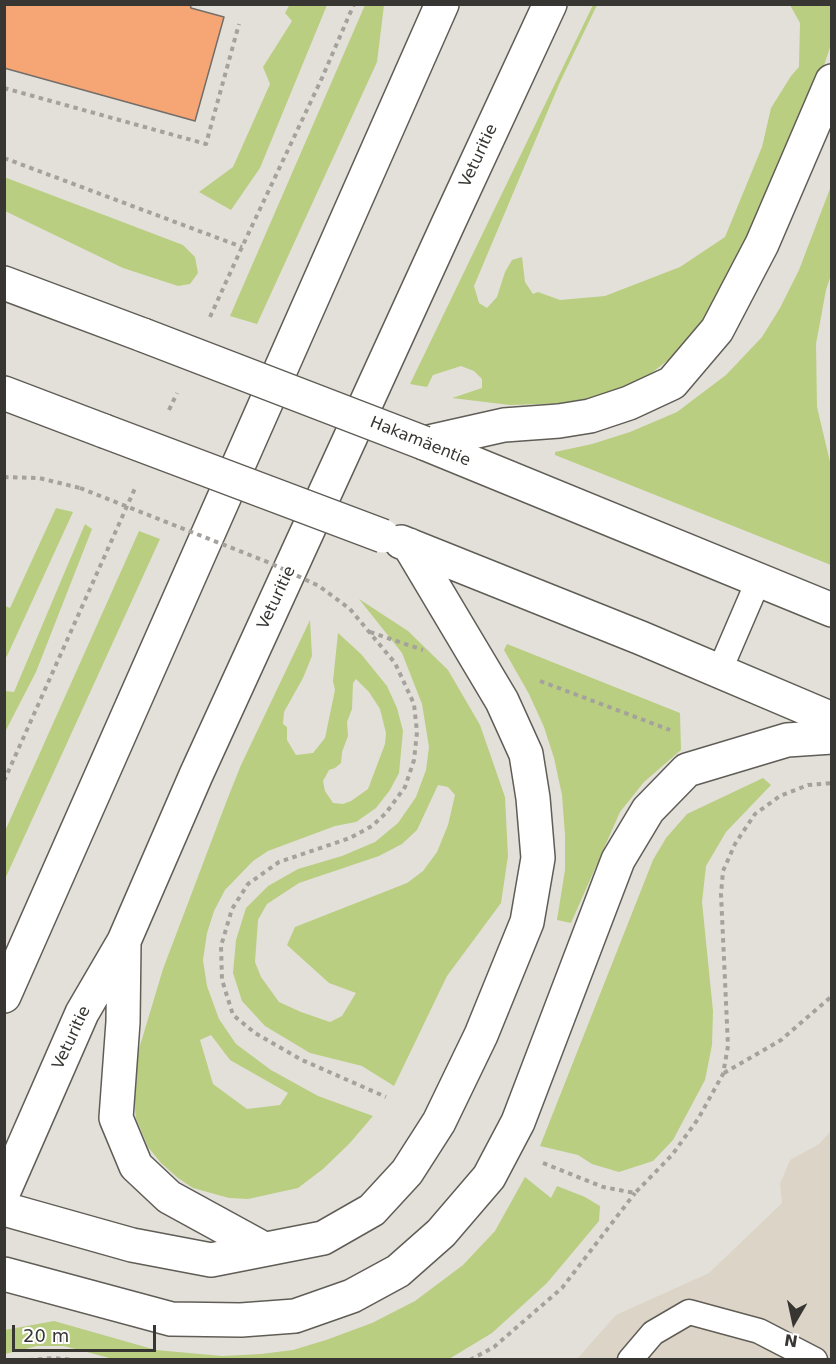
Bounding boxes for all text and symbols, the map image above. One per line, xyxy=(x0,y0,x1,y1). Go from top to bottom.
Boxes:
street label: Veturitie xyxy=(456,121,502,191)
street label: Hakamäentie xyxy=(367,413,473,471)
street label: Veturitie xyxy=(254,563,300,633)
street label: Veturitie xyxy=(49,1003,95,1073)
north arrow xyxy=(764,1292,824,1352)
scale bar xyxy=(15,1313,159,1351)
text: 20 m xyxy=(23,1325,69,1346)
text: N xyxy=(783,1330,799,1351)

